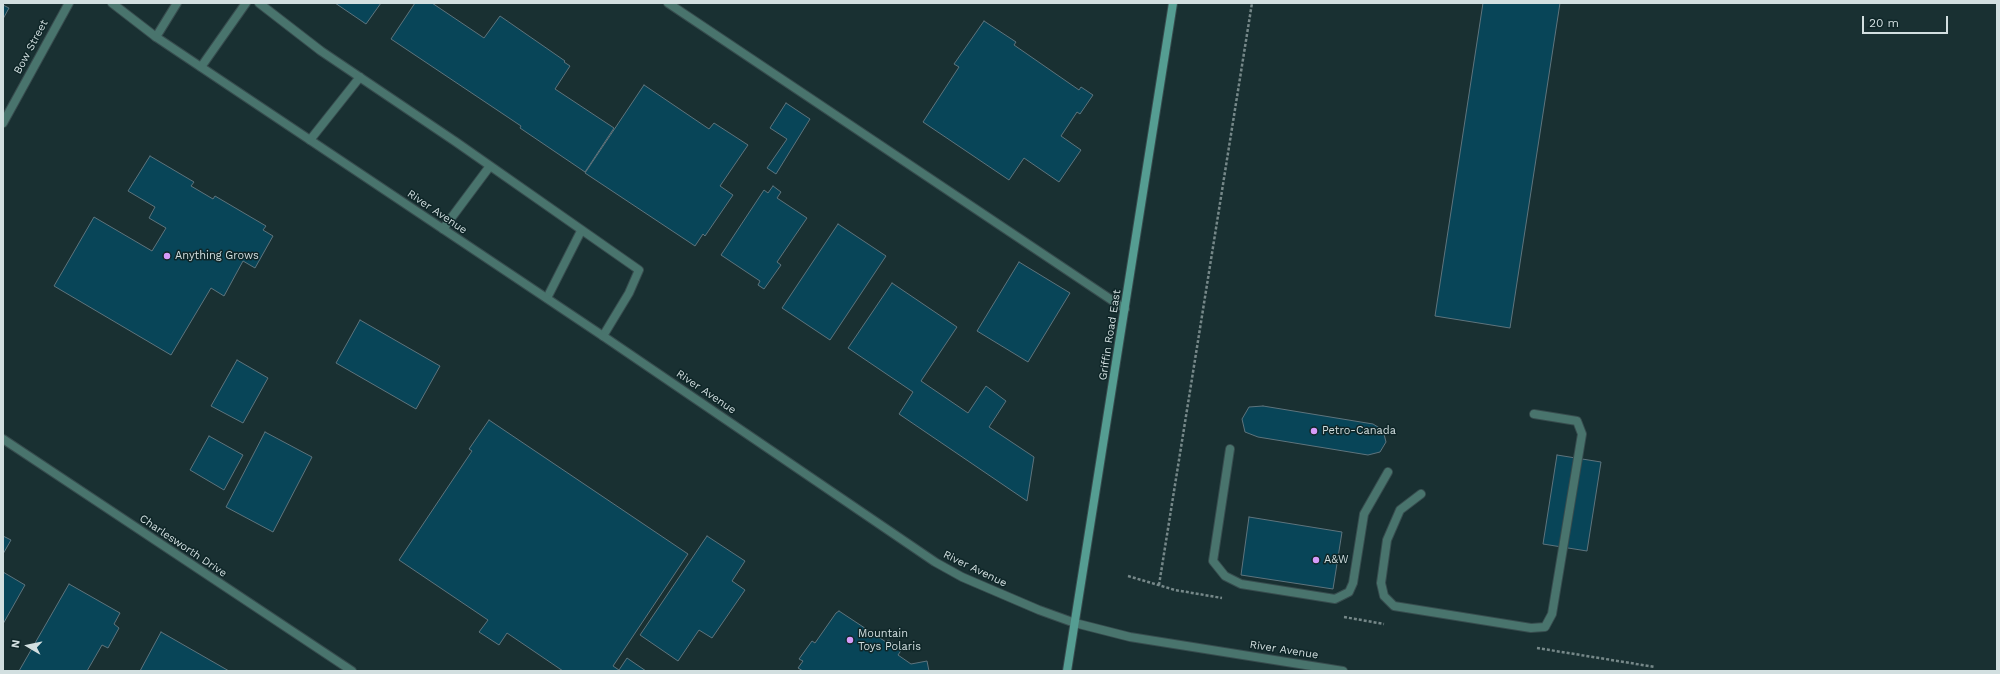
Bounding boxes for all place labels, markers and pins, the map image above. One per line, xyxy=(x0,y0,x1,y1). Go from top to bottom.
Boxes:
place label: Anything Grows xyxy=(175,249,259,263)
marker: Anything Grows xyxy=(162,251,172,261)
place label: Petro-Canada xyxy=(1322,424,1396,438)
marker: Petro-Canada xyxy=(1309,426,1319,436)
place label: A&W xyxy=(1324,553,1348,567)
marker: A&W xyxy=(1311,555,1321,565)
place label: Mountain Toys Polaris xyxy=(858,627,921,653)
marker: Mountain Toys Polaris xyxy=(845,635,855,645)

